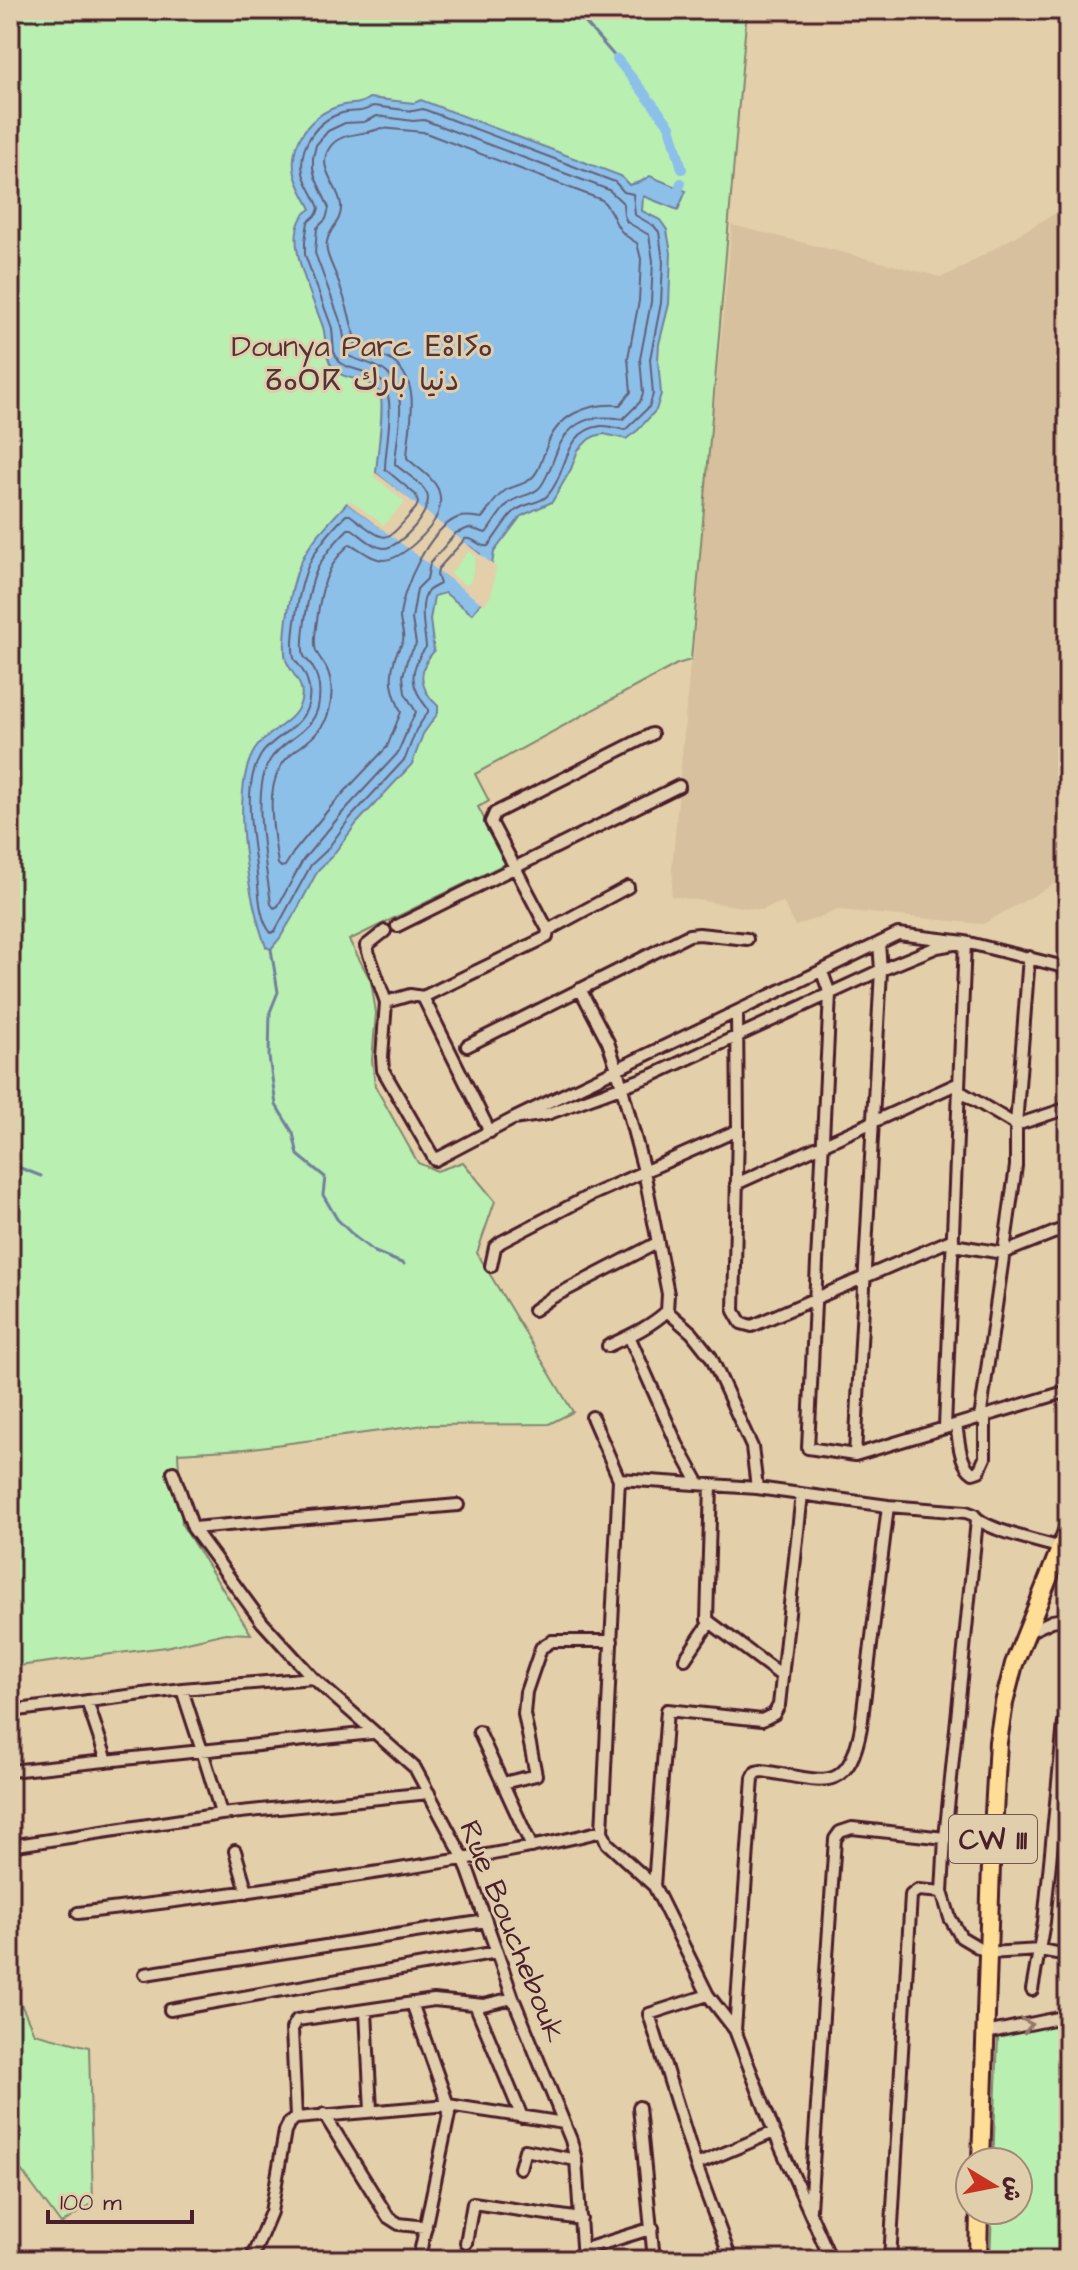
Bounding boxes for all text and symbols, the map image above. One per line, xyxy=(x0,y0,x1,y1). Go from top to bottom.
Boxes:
park label: Dounya Parc ⴹⵓⵏⵢⴰ ⵒⴰⵔⴽ دنيا بارك xyxy=(231,326,493,402)
street label: Rue Bouchebouk xyxy=(448,1814,576,2049)
road number: CW 111 xyxy=(949,1815,1037,1863)
one-way arrow xyxy=(1020,2017,1033,2034)
north arrow xyxy=(954,2146,1034,2226)
scale bar xyxy=(48,2174,192,2224)
text: ش xyxy=(995,2175,1030,2204)
text: 100 m xyxy=(60,2186,122,2220)

